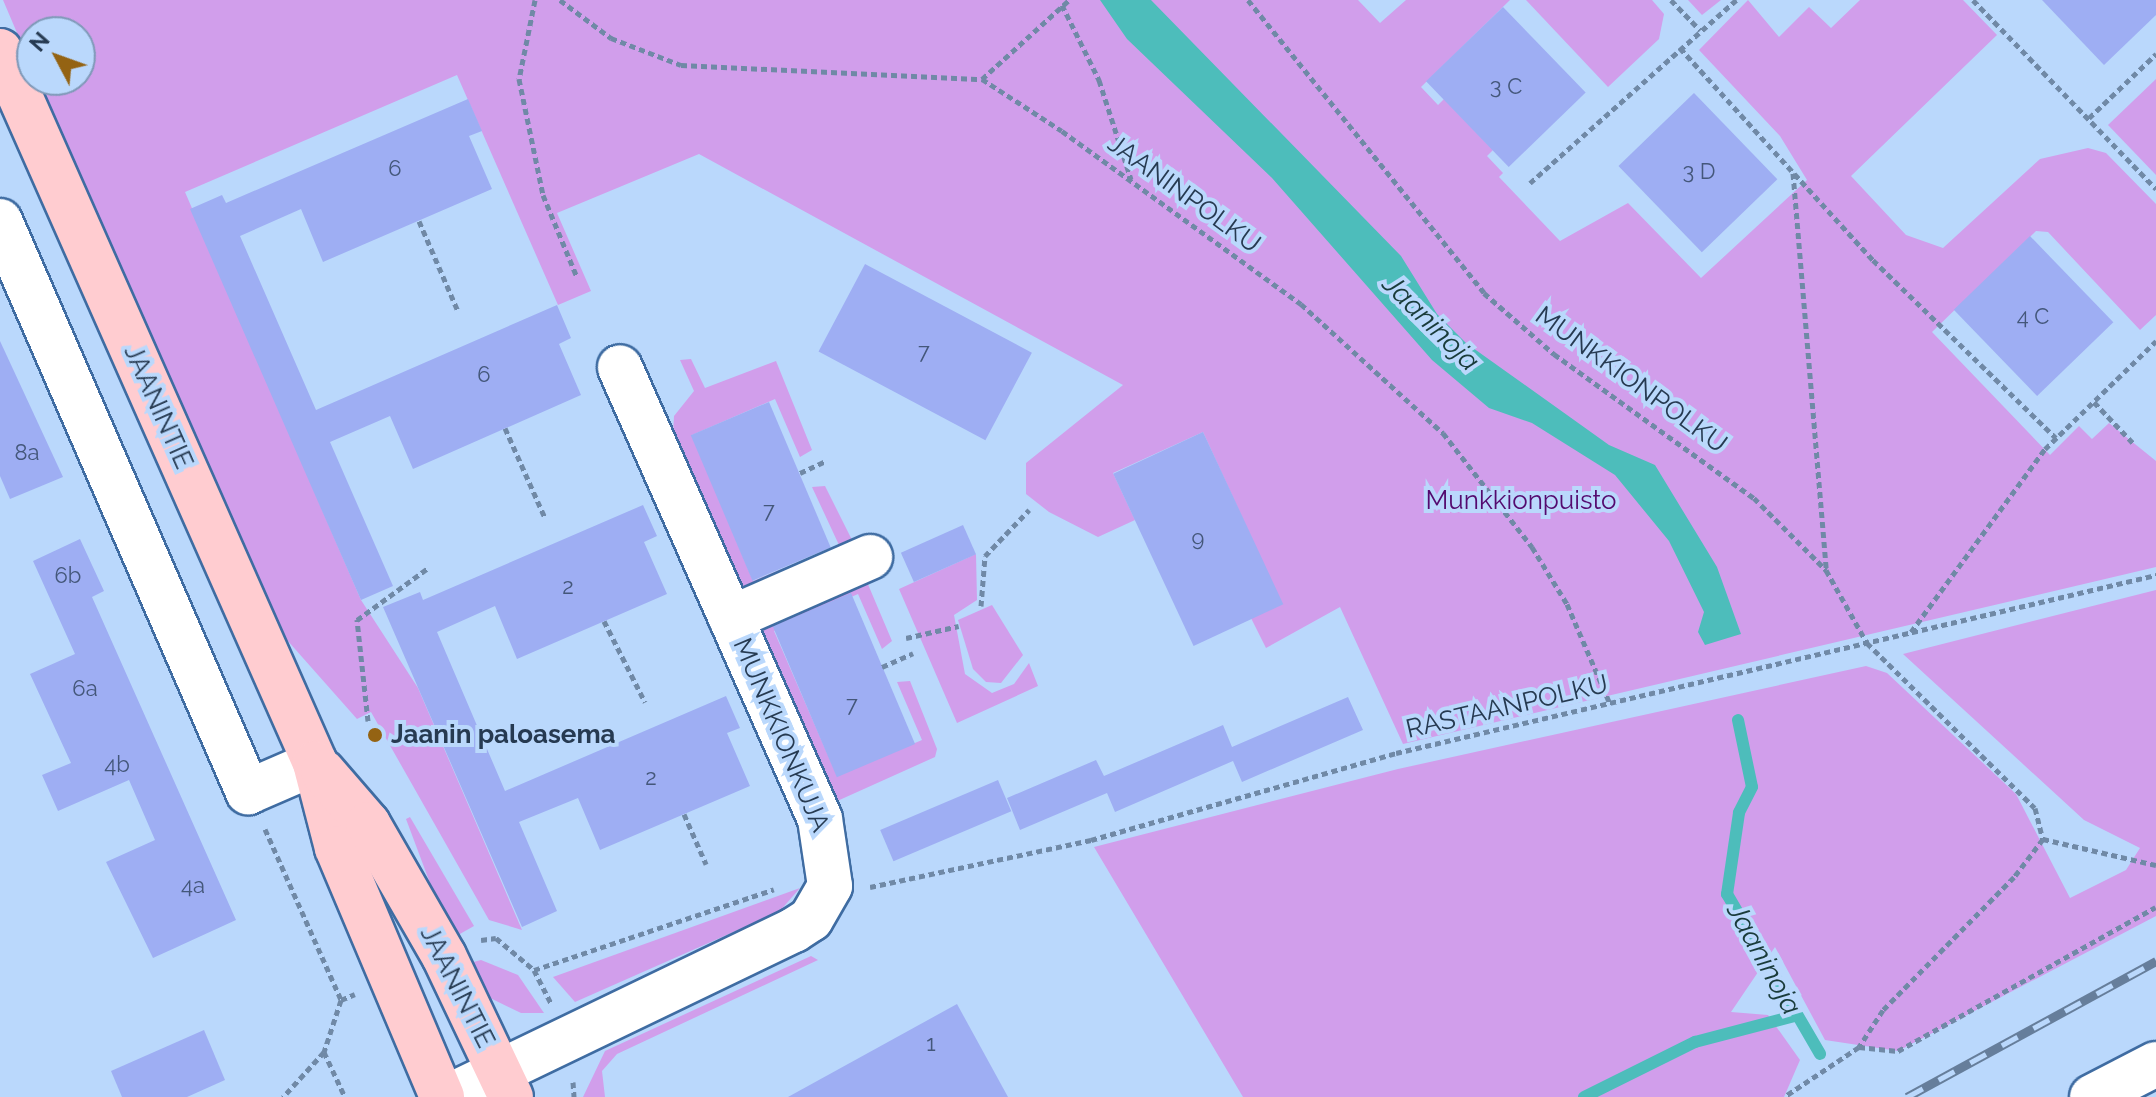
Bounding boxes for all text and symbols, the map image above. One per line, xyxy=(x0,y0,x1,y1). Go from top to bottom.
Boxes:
north arrow xyxy=(16,16,96,96)
text: N xyxy=(24,27,55,56)
house number: 3 C xyxy=(1490,74,1522,100)
street label: JAANINPOLKU xyxy=(1102,128,1266,260)
house number: 6 xyxy=(388,156,402,182)
house number: 3 D xyxy=(1682,159,1716,185)
water label: Jaaninoja xyxy=(1376,268,1486,378)
street label: MUNKKIONPOLKU xyxy=(1529,300,1733,460)
house number: 4 C xyxy=(2017,304,2049,330)
house number: 7 xyxy=(918,339,930,365)
street label: JAANINTIE xyxy=(117,340,199,474)
house number: 6 xyxy=(477,362,491,388)
house number: 8a xyxy=(14,440,40,466)
park label: Munkkionpuisto xyxy=(1426,485,1616,517)
house number: 7 xyxy=(763,498,775,524)
house number: 9 xyxy=(1192,526,1204,552)
house number: 6b xyxy=(55,563,81,589)
house number: 2 xyxy=(562,574,574,600)
street label: MUNKKIONKUJA xyxy=(726,633,836,837)
street label: RASTAANPOLKU xyxy=(1403,669,1611,745)
house number: 6a xyxy=(72,676,98,702)
house number: 7 xyxy=(846,692,858,718)
place label: Jaanin paloasema xyxy=(391,719,616,751)
marker: Jaanin paloasema xyxy=(366,726,384,744)
house number: 4b xyxy=(104,752,130,778)
house number: 2 xyxy=(645,765,657,791)
house number: 4a xyxy=(181,873,205,899)
water label: Jaaninoja xyxy=(1720,897,1808,1021)
street label: JAANINTIE xyxy=(413,921,501,1053)
house number: 1 xyxy=(926,1031,936,1057)

